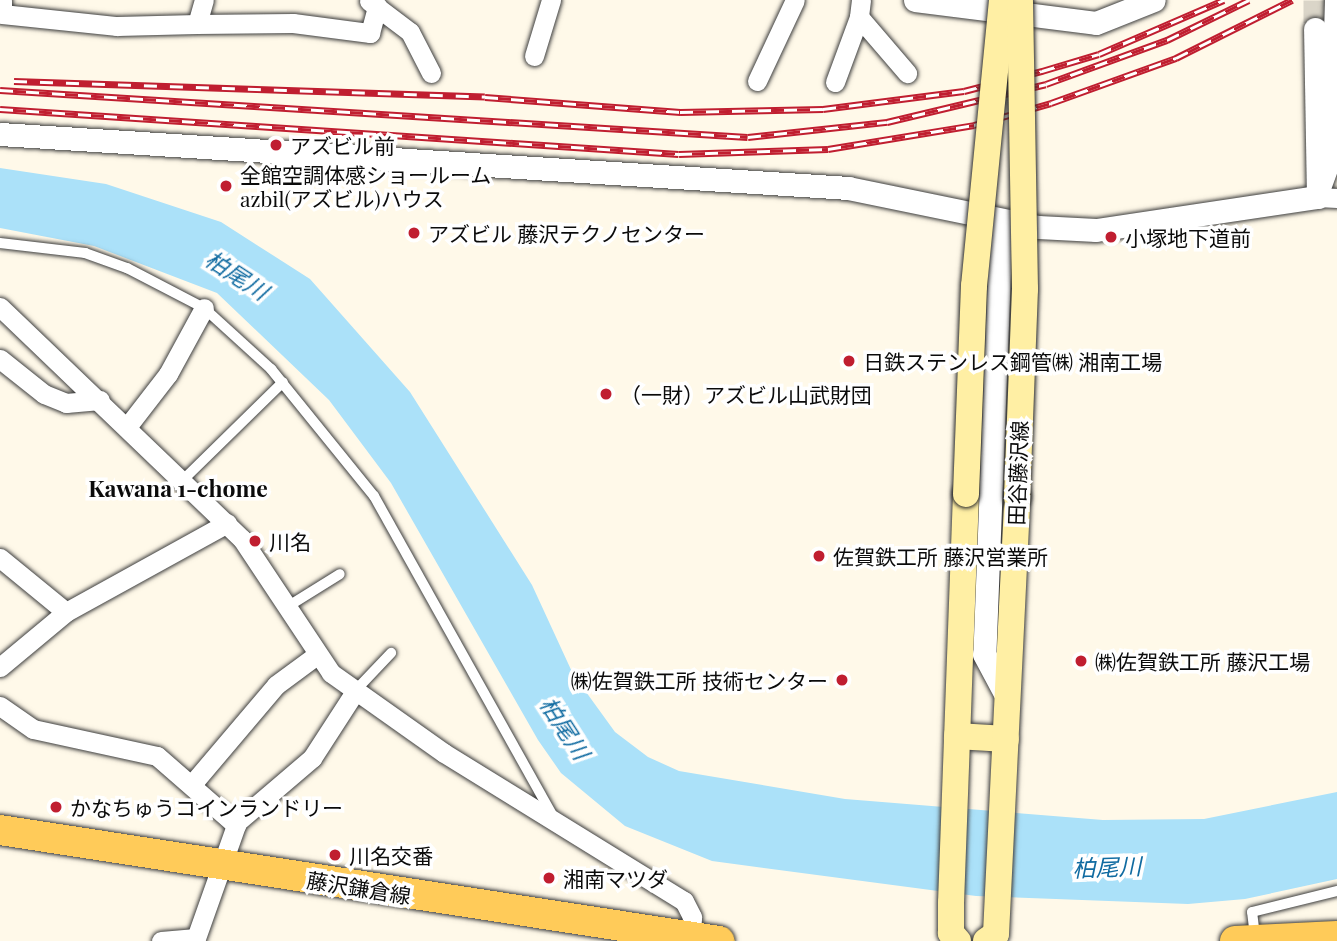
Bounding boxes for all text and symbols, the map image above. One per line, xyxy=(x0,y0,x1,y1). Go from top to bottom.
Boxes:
place label: アズビル前 xyxy=(290,132,395,158)
marker: アズビル前 xyxy=(268,137,284,153)
place label: 全館空調体感ショールーム azbil(アズビル)ハウス xyxy=(240,161,492,211)
marker: 全館空調体感ショールーム azbil(アズビル)ハウス xyxy=(218,178,234,194)
place label: アズビル 藤沢テクノセンター xyxy=(428,220,706,246)
place label: 小塚地下道前 xyxy=(1125,224,1251,250)
marker: アズビル 藤沢テクノセンター xyxy=(406,225,422,241)
marker: 小塚地下道前 xyxy=(1103,229,1119,245)
water label: 柏尾川 xyxy=(201,245,273,305)
place label: 日鉄ステンレス鋼管㈱ 湘南工場 xyxy=(863,348,1162,374)
marker: 日鉄ステンレス鋼管㈱ 湘南工場 xyxy=(841,353,857,369)
place label: （一財）アズビル山武財団 xyxy=(620,381,872,407)
marker: （一財）アズビル山武財団 xyxy=(598,386,614,402)
street label: 田谷藤沢線 xyxy=(1003,420,1031,526)
district label: Kawana 1-chome xyxy=(88,474,268,502)
place label: 川名 xyxy=(269,528,311,554)
marker: 川名 xyxy=(247,533,263,549)
place label: 佐賀鉄工所 藤沢営業所 xyxy=(833,543,1048,569)
marker: 佐賀鉄工所 藤沢営業所 xyxy=(811,548,827,564)
place label: ㈱佐賀鉄工所 藤沢工場 xyxy=(1095,648,1310,674)
marker: ㈱佐賀鉄工所 藤沢工場 xyxy=(1073,653,1089,669)
place label: ㈱佐賀鉄工所 技術センター xyxy=(571,667,828,693)
marker: ㈱佐賀鉄工所 技術センター xyxy=(834,672,850,688)
water label: 柏尾川 xyxy=(535,692,595,764)
place label: かなちゅうコインランドリー xyxy=(70,794,343,820)
marker: かなちゅうコインランドリー xyxy=(48,799,64,815)
place label: 川名交番 xyxy=(349,842,433,868)
marker: 川名交番 xyxy=(327,847,343,863)
water label: 柏尾川 xyxy=(1072,852,1142,882)
place label: 湘南マツダ xyxy=(563,865,668,891)
street label: 藤沢鎌倉線 xyxy=(305,866,413,908)
marker: 湘南マツダ xyxy=(541,870,557,886)

